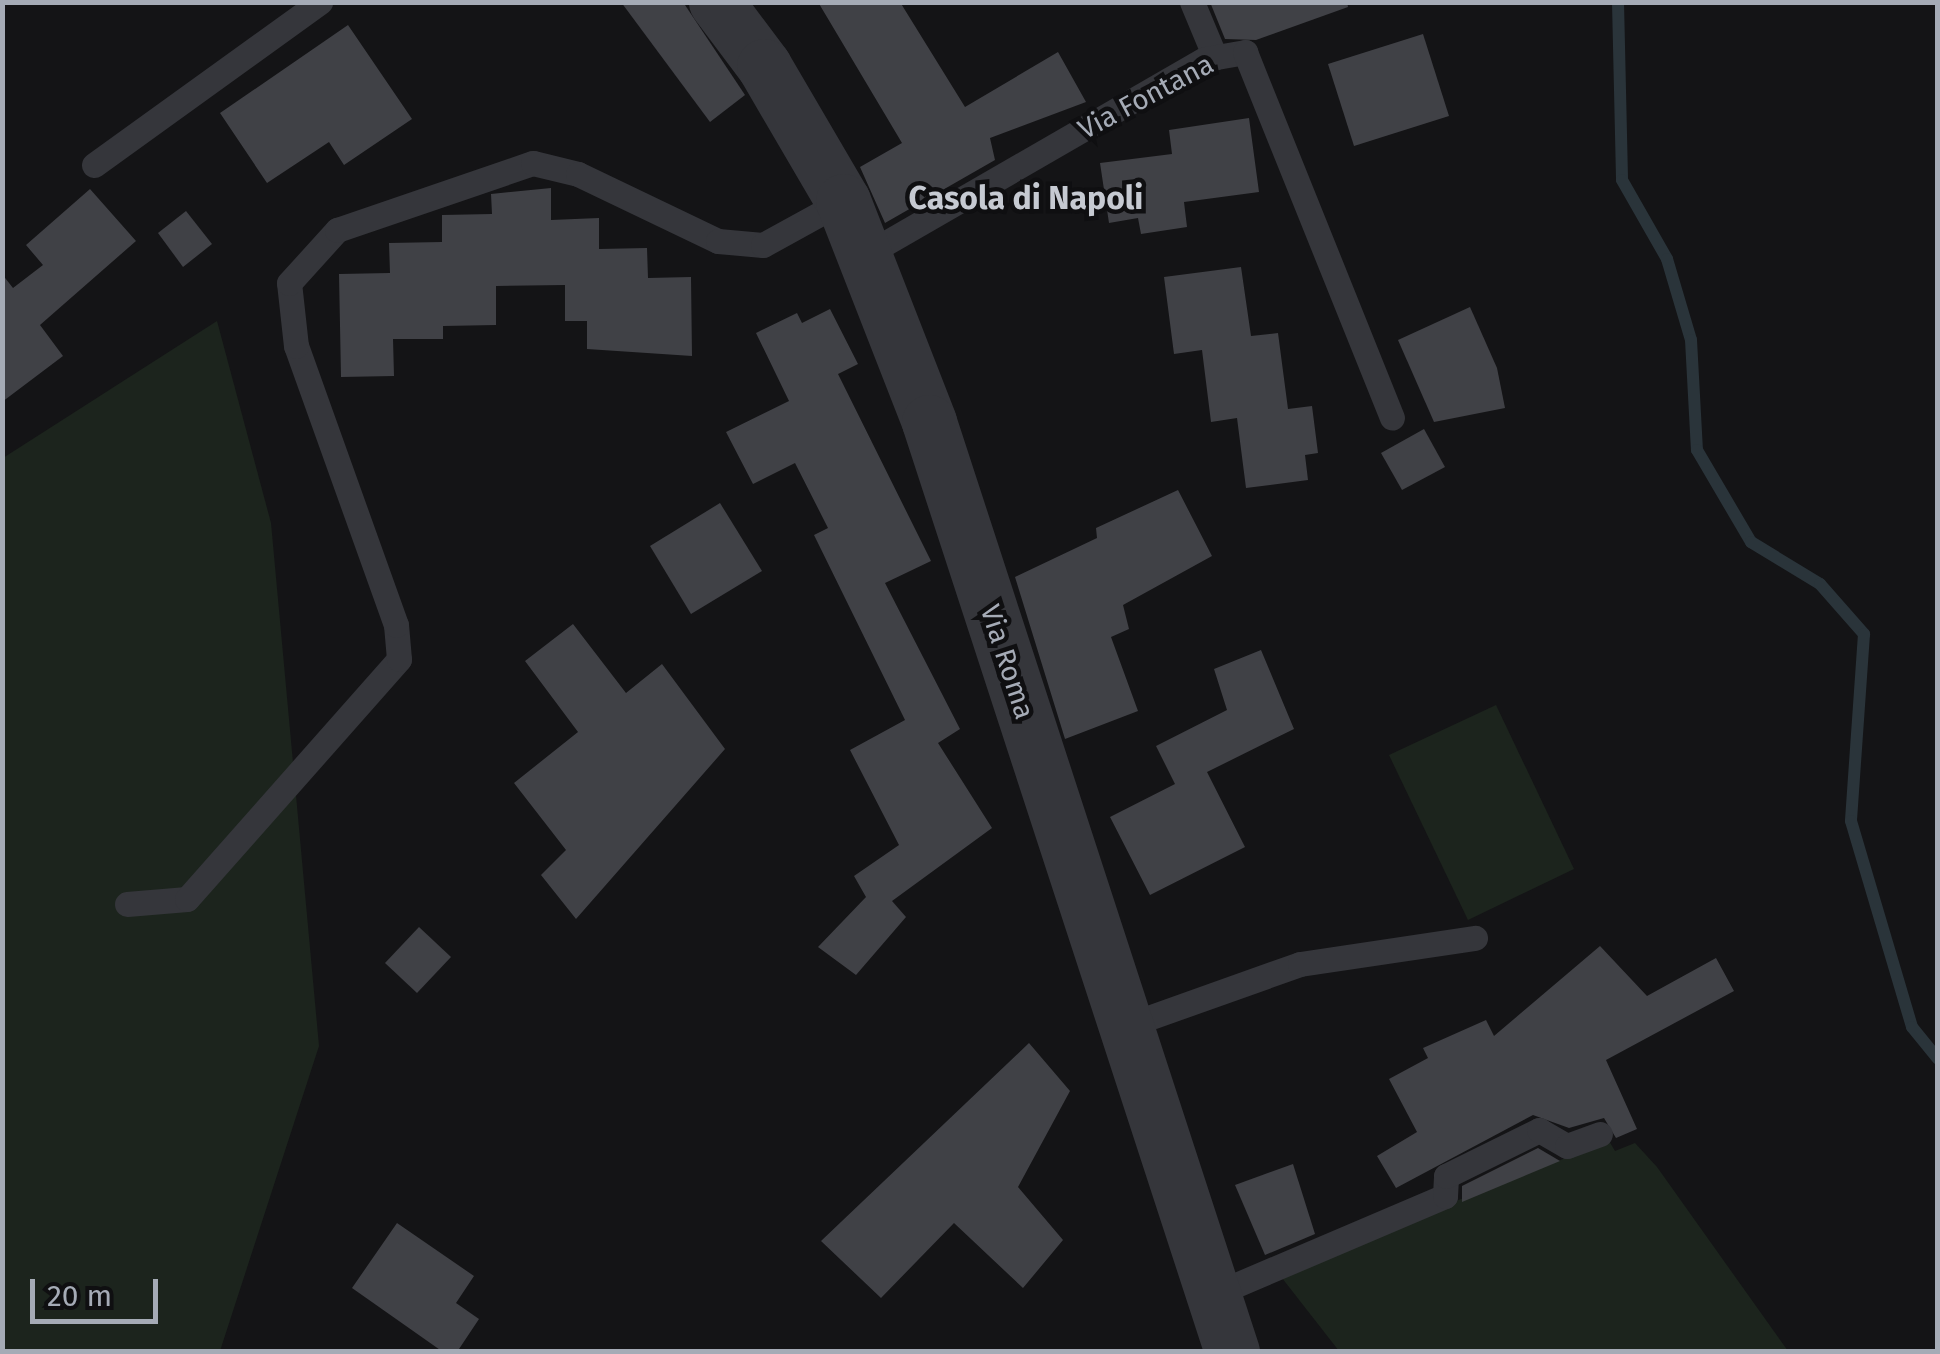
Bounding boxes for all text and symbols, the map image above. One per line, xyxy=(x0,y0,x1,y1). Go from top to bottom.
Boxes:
street label: Via Fontana xyxy=(1073,47,1219,147)
district label: Casola di Napoli xyxy=(909,179,1143,217)
street label: Via Roma xyxy=(973,601,1041,723)
scale bar xyxy=(35,1259,162,1321)
text: 20 m xyxy=(47,1278,112,1314)

